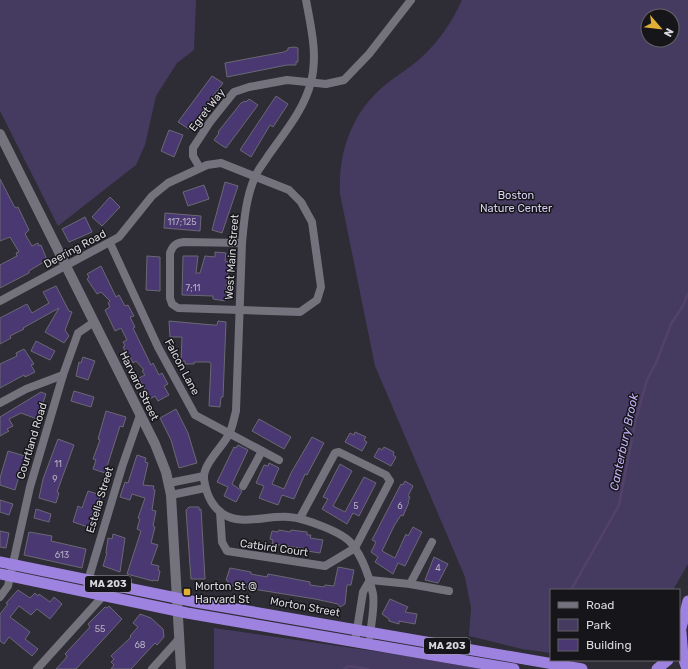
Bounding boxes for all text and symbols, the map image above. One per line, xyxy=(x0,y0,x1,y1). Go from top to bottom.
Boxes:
north arrow xyxy=(640,8,680,48)
text: N xyxy=(661,26,676,39)
street label: Egret Way xyxy=(186,86,228,134)
park label: Boston Nature Center xyxy=(480,189,553,215)
street label: West Main Street xyxy=(223,213,242,300)
house number: 117;125 xyxy=(167,217,197,227)
street label: Deering Road xyxy=(42,227,108,271)
house number: 7;11 xyxy=(186,283,201,293)
street label: Falcon Lane xyxy=(162,337,202,397)
street label: Harvard Street xyxy=(117,349,162,423)
water label: Canterbury Brook xyxy=(607,391,641,492)
street label: Courtland Road xyxy=(14,401,50,481)
house number: 11 xyxy=(54,459,62,469)
street label: Estella Street xyxy=(84,465,116,535)
house number: 9 xyxy=(52,474,58,484)
house number: 5 xyxy=(353,501,359,511)
house number: 6 xyxy=(397,501,403,511)
street label: Catbird Court xyxy=(239,537,310,559)
house number: 613 xyxy=(55,550,69,560)
house number: 4 xyxy=(435,563,441,573)
road number: MA 203 xyxy=(85,576,131,592)
place label: Morton St @ Harvard St xyxy=(195,580,257,606)
marker: Morton St @ Harvard St xyxy=(182,587,192,597)
legend xyxy=(550,589,680,661)
street label: Morton Street xyxy=(269,594,342,620)
text: Road xyxy=(586,598,614,612)
text: Park xyxy=(586,618,612,632)
house number: 55 xyxy=(95,624,105,634)
road number: MA 203 xyxy=(424,638,470,654)
text: Building xyxy=(586,638,632,652)
house number: 68 xyxy=(134,640,146,650)

